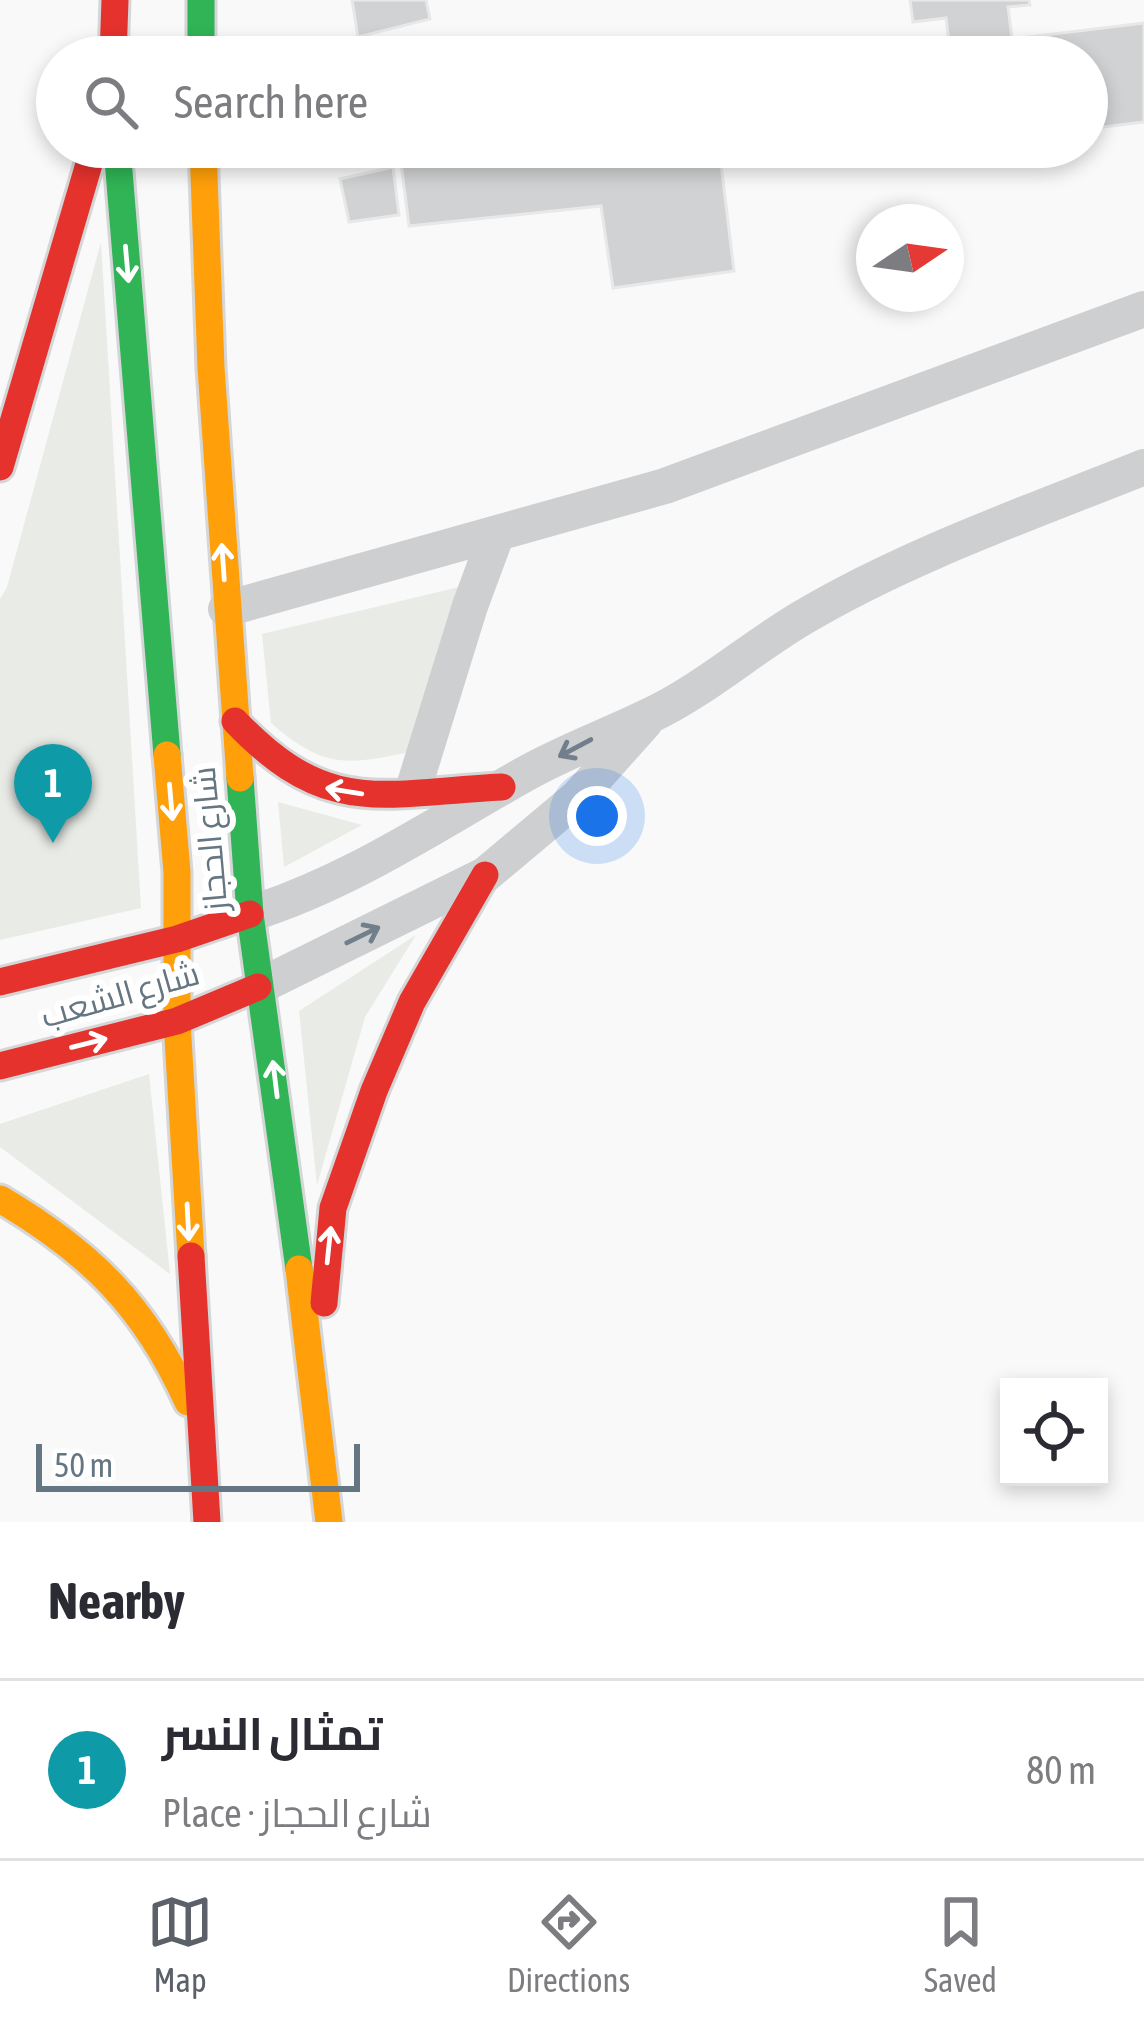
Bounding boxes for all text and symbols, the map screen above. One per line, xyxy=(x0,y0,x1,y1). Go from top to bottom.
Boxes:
search box xyxy=(36,36,1108,168)
icon: search xyxy=(78,69,144,135)
text: Search here xyxy=(174,76,368,128)
north arrow xyxy=(856,204,964,312)
one-way arrow xyxy=(115,244,138,283)
one-way arrow xyxy=(212,543,235,582)
one-way arrow xyxy=(558,737,594,760)
pin: 1 xyxy=(14,744,92,843)
street label: شارع الحجاز xyxy=(184,765,238,915)
one-way arrow xyxy=(325,779,364,802)
one-way arrow xyxy=(159,782,182,821)
your location xyxy=(567,786,627,846)
one-way arrow xyxy=(344,923,380,945)
street label: شارع الشعب xyxy=(37,953,205,1039)
one-way arrow xyxy=(69,1031,107,1053)
one-way arrow xyxy=(263,1060,286,1099)
one-way arrow xyxy=(177,1202,200,1241)
one-way arrow xyxy=(318,1226,341,1265)
map controls xyxy=(1000,1378,1108,1486)
button: locate xyxy=(1000,1378,1108,1486)
scale bar xyxy=(36,1438,360,1491)
text: 50 m xyxy=(54,1446,113,1484)
text: Nearby xyxy=(48,1571,185,1630)
text: تمثال النسر xyxy=(162,1708,382,1760)
text: 1 xyxy=(78,1748,96,1792)
text: 80 m xyxy=(1026,1748,1096,1792)
text: Place · شارع الحجاز xyxy=(162,1791,432,1835)
tab: Map xyxy=(147,1889,213,1999)
tab: Directions xyxy=(507,1889,630,1999)
tab: Saved xyxy=(924,1889,997,1999)

